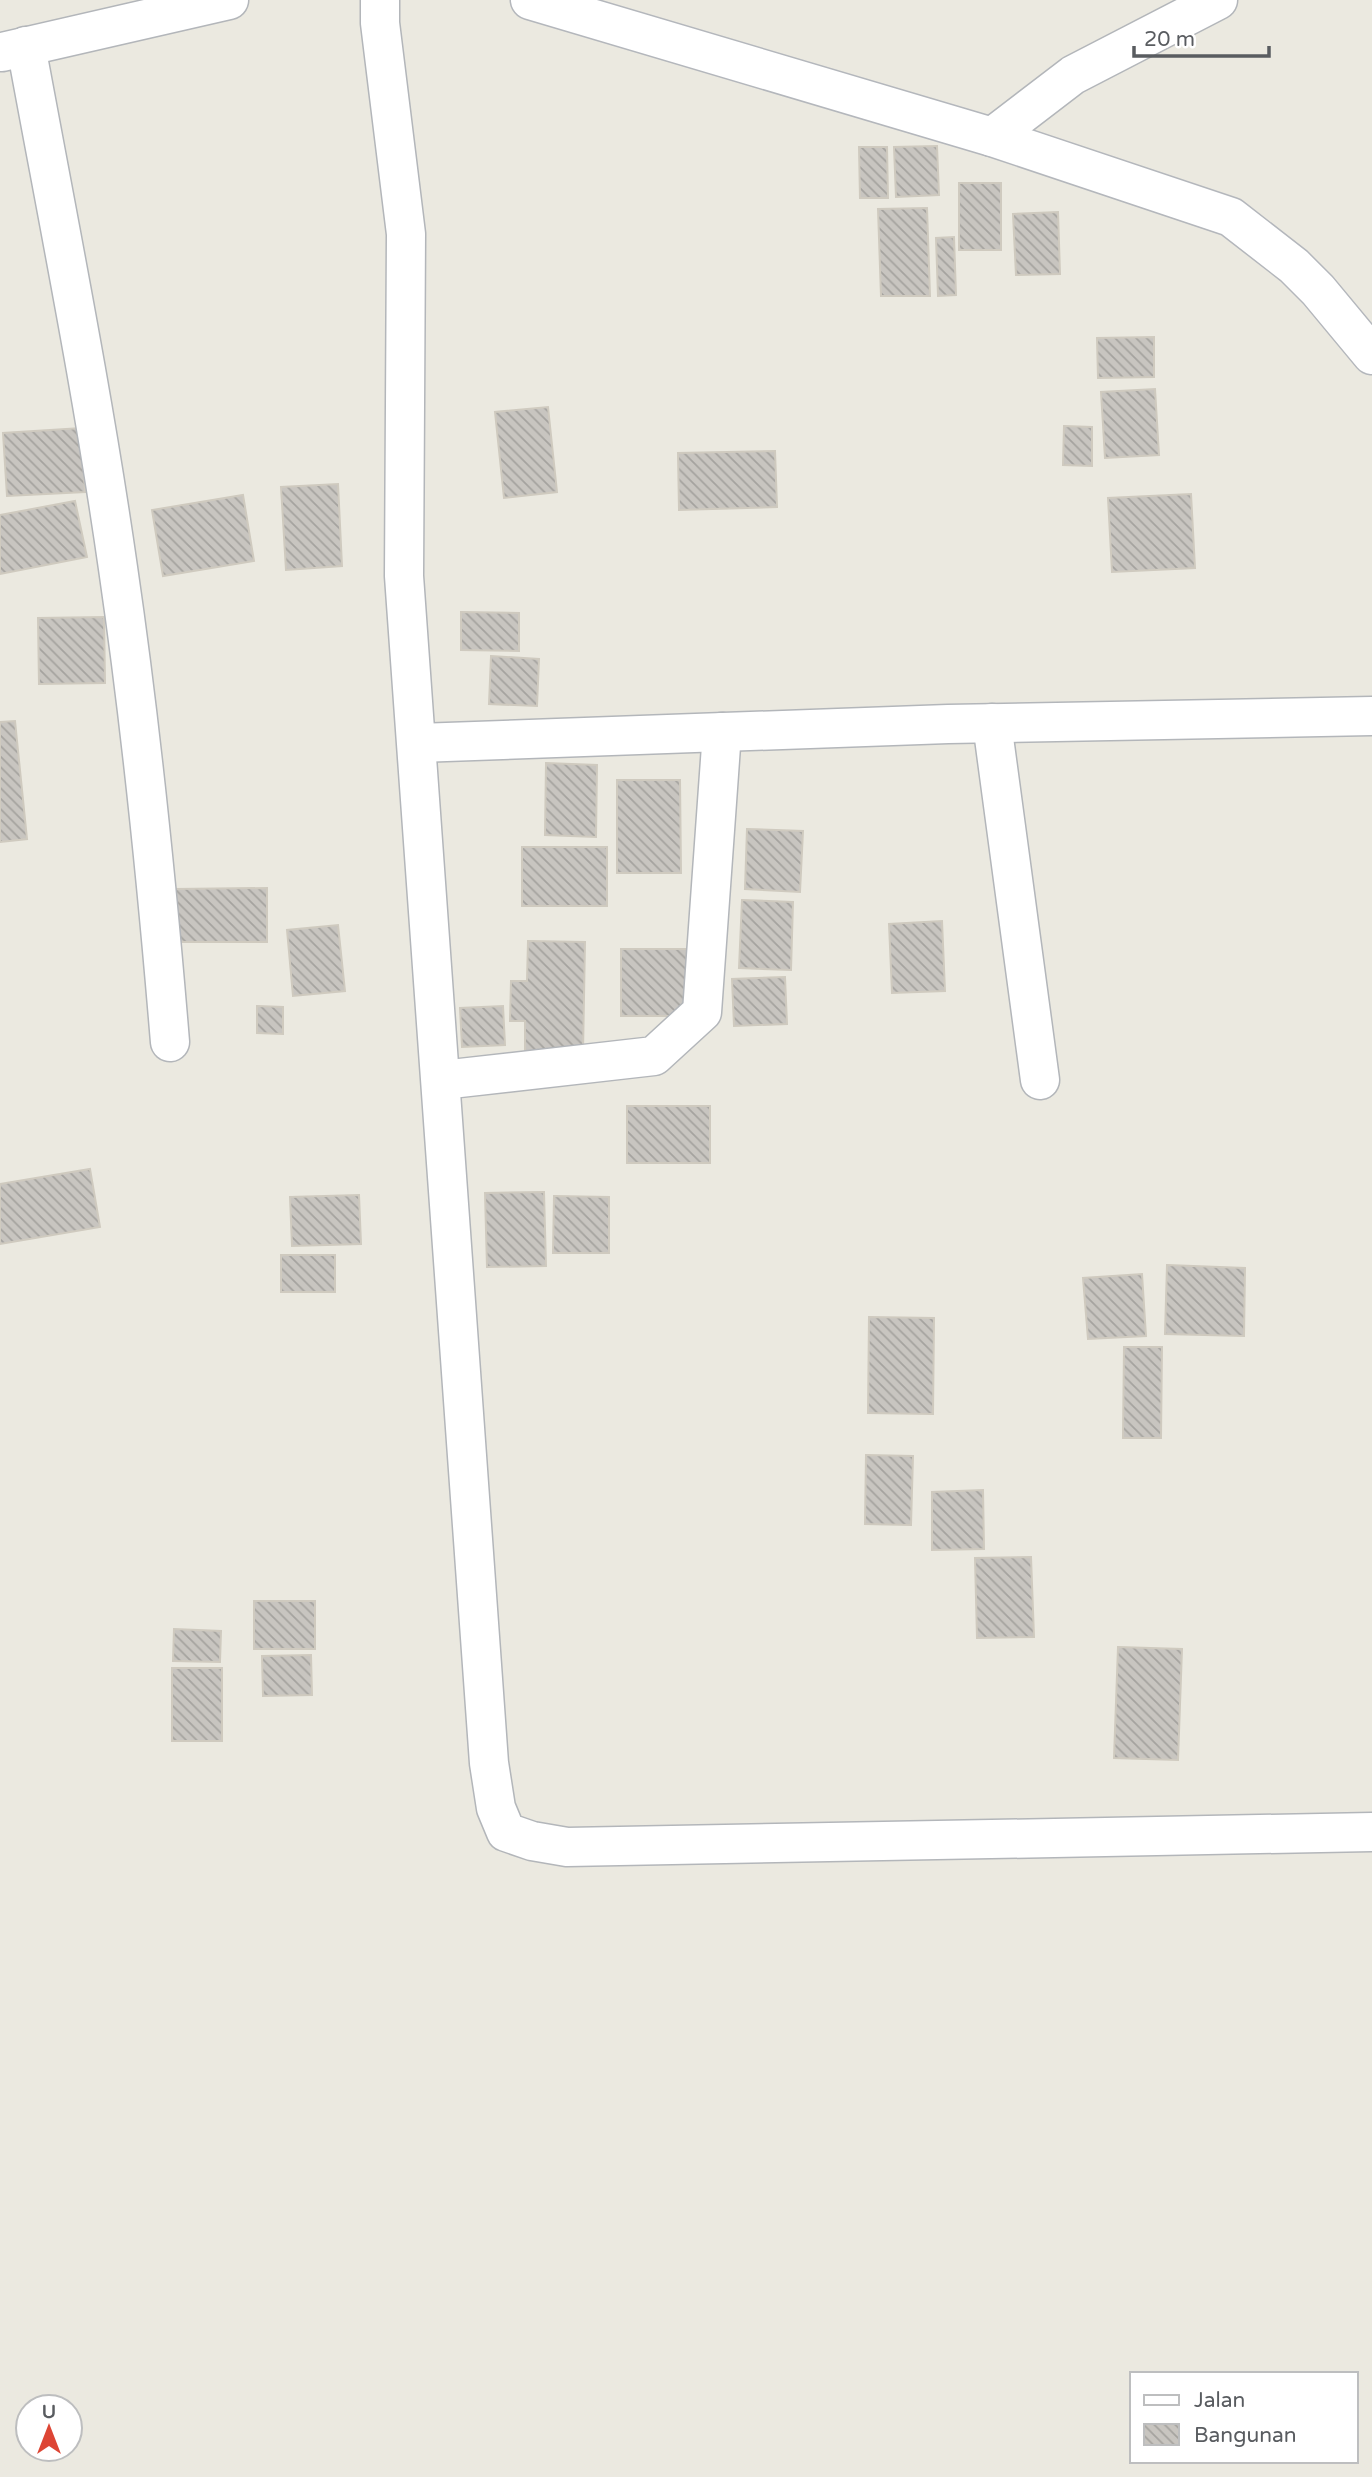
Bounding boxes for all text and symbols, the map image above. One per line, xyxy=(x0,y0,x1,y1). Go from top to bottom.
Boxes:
scale bar xyxy=(1134,14,1269,58)
text: 20 m xyxy=(1144,27,1195,52)
legend xyxy=(1130,2372,1358,2463)
text: Jalan xyxy=(1194,2388,1245,2413)
north arrow xyxy=(14,2393,84,2463)
text: U xyxy=(42,2401,56,2423)
text: Bangunan xyxy=(1194,2423,1297,2448)

